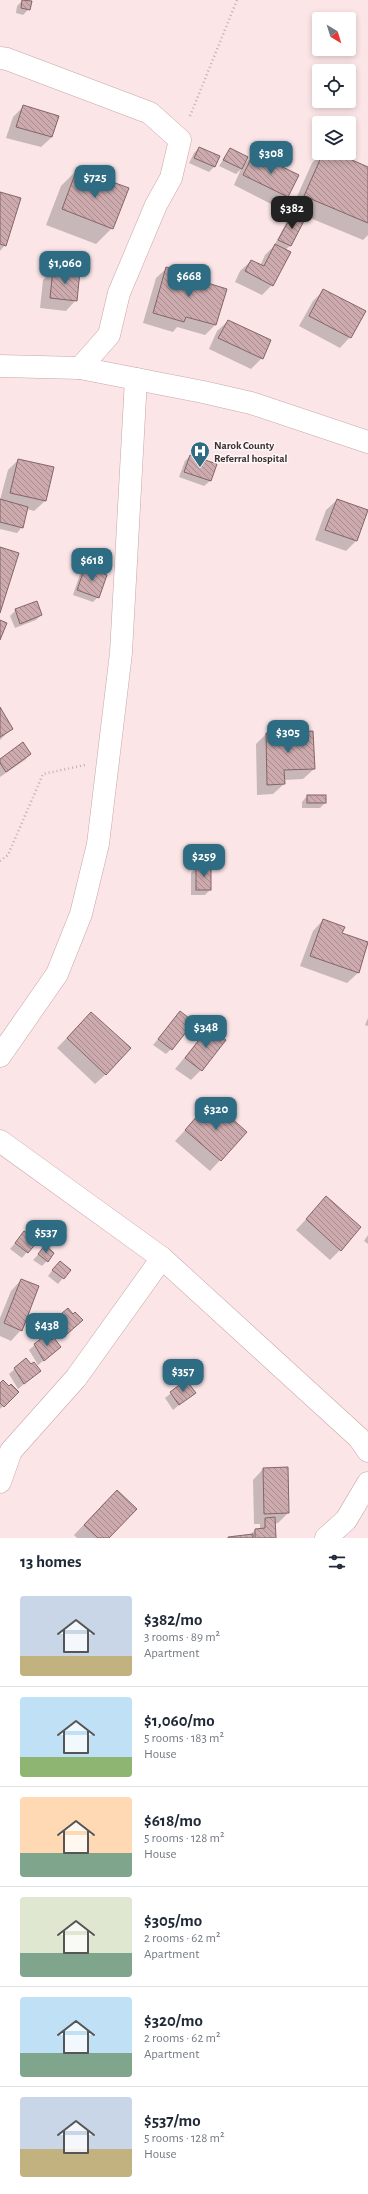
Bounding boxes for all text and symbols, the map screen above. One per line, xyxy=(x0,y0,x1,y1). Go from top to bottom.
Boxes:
north arrow xyxy=(312,12,356,56)
map controls xyxy=(312,12,356,160)
button: locate xyxy=(312,64,356,108)
button: layers xyxy=(312,116,356,160)
pin: $308 xyxy=(247,141,295,175)
text: $308 xyxy=(259,147,283,160)
pin: $725 xyxy=(71,165,119,199)
text: $725 xyxy=(83,171,107,184)
pin: $382 xyxy=(268,196,316,230)
text: $382 xyxy=(280,202,304,215)
pin: $1,060 xyxy=(32,251,98,285)
text: $1,060 xyxy=(48,257,82,270)
pin: $668 xyxy=(165,264,213,298)
text: $668 xyxy=(177,270,201,283)
hospital icon: Narok County Referral hospital xyxy=(189,440,211,468)
place label: Narok County Referral hospital xyxy=(214,440,288,464)
pin: $618 xyxy=(68,548,116,582)
text: $618 xyxy=(80,554,104,567)
pin: $305 xyxy=(264,720,312,754)
text: $305 xyxy=(276,726,300,739)
pin: $259 xyxy=(180,844,228,878)
text: $259 xyxy=(192,850,216,863)
pin: $348 xyxy=(182,1015,230,1049)
text: $348 xyxy=(194,1021,218,1034)
pin: $320 xyxy=(192,1097,240,1131)
text: $320 xyxy=(204,1103,228,1116)
pin: $537 xyxy=(22,1220,70,1254)
text: $537 xyxy=(35,1226,57,1239)
pin: $438 xyxy=(23,1313,71,1347)
text: $438 xyxy=(35,1319,59,1332)
pin: $357 xyxy=(159,1359,207,1393)
text: $357 xyxy=(172,1365,194,1378)
icon: filters xyxy=(326,1551,348,1573)
text: 13 homes xyxy=(20,1553,82,1570)
text: $382/mo xyxy=(144,1611,202,1628)
icon: home xyxy=(52,1612,100,1660)
text: 3 rooms · 89 m² xyxy=(144,1631,220,1644)
text: Apartment xyxy=(144,1647,199,1660)
text: $1,060/mo xyxy=(144,1712,215,1729)
icon: home xyxy=(52,1713,100,1761)
text: 5 rooms · 183 m² xyxy=(144,1732,224,1745)
text: House xyxy=(144,1748,176,1761)
text: $618/mo xyxy=(144,1812,201,1829)
icon: home xyxy=(52,1813,100,1861)
text: 5 rooms · 128 m² xyxy=(144,1832,225,1845)
text: House xyxy=(144,1848,176,1861)
text: $305/mo xyxy=(144,1912,202,1929)
icon: home xyxy=(52,1913,100,1961)
text: 2 rooms · 62 m² xyxy=(144,1932,220,1945)
text: Apartment xyxy=(144,1948,199,1961)
text: $320/mo xyxy=(144,2012,203,2029)
icon: home xyxy=(52,2013,100,2061)
text: 2 rooms · 62 m² xyxy=(144,2032,220,2045)
text: Apartment xyxy=(144,2048,199,2061)
text: $537/mo xyxy=(144,2112,201,2129)
icon: home xyxy=(52,2113,100,2161)
text: 5 rooms · 128 m² xyxy=(144,2132,225,2145)
text: House xyxy=(144,2148,176,2161)

